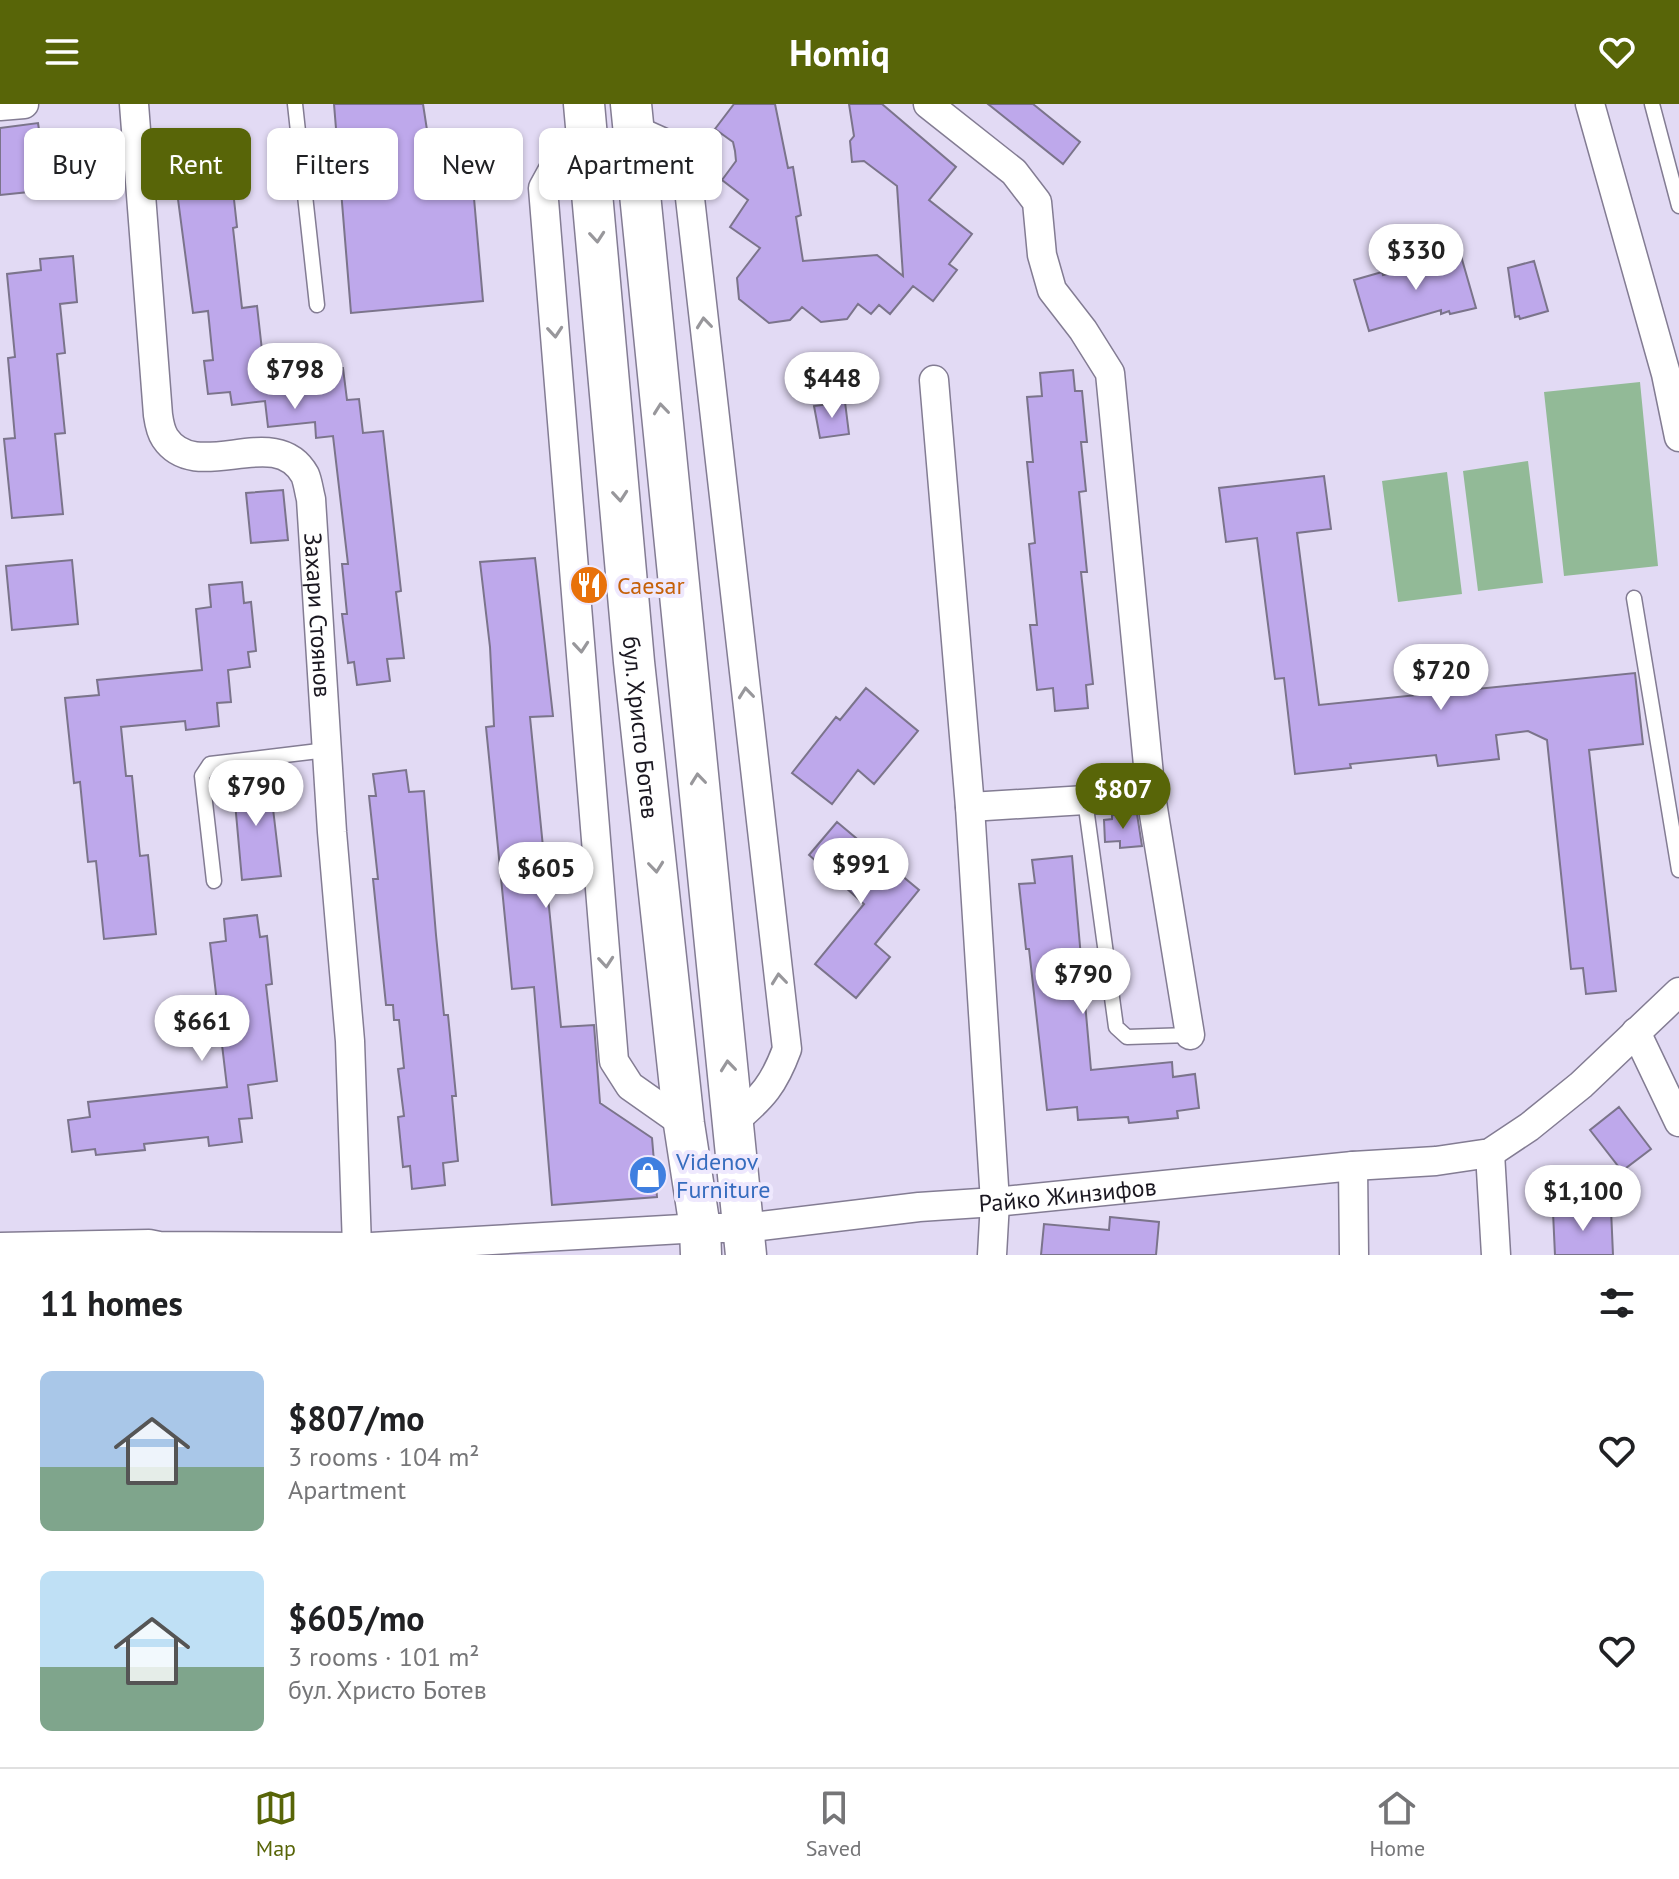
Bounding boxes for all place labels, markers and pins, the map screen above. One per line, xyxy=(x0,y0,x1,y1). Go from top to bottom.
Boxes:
pin: $330 xyxy=(1369,224,1463,292)
pin: $798 xyxy=(248,343,342,411)
pin: $448 xyxy=(785,352,879,420)
restaurant icon: Caesar xyxy=(568,564,610,606)
place label: Caesar xyxy=(617,570,685,601)
pin: $720 xyxy=(1394,644,1488,712)
pin: $790 xyxy=(209,760,303,828)
pin: $807 xyxy=(1076,763,1170,831)
pin: $991 xyxy=(814,838,908,906)
pin: $605 xyxy=(499,842,593,910)
pin: $790 xyxy=(1036,948,1130,1016)
pin: $661 xyxy=(155,995,249,1063)
place label: Videnov Furniture xyxy=(675,1146,771,1205)
shop icon: Videnov Furniture xyxy=(627,1154,669,1196)
pin: $1,100 xyxy=(1518,1165,1648,1233)

